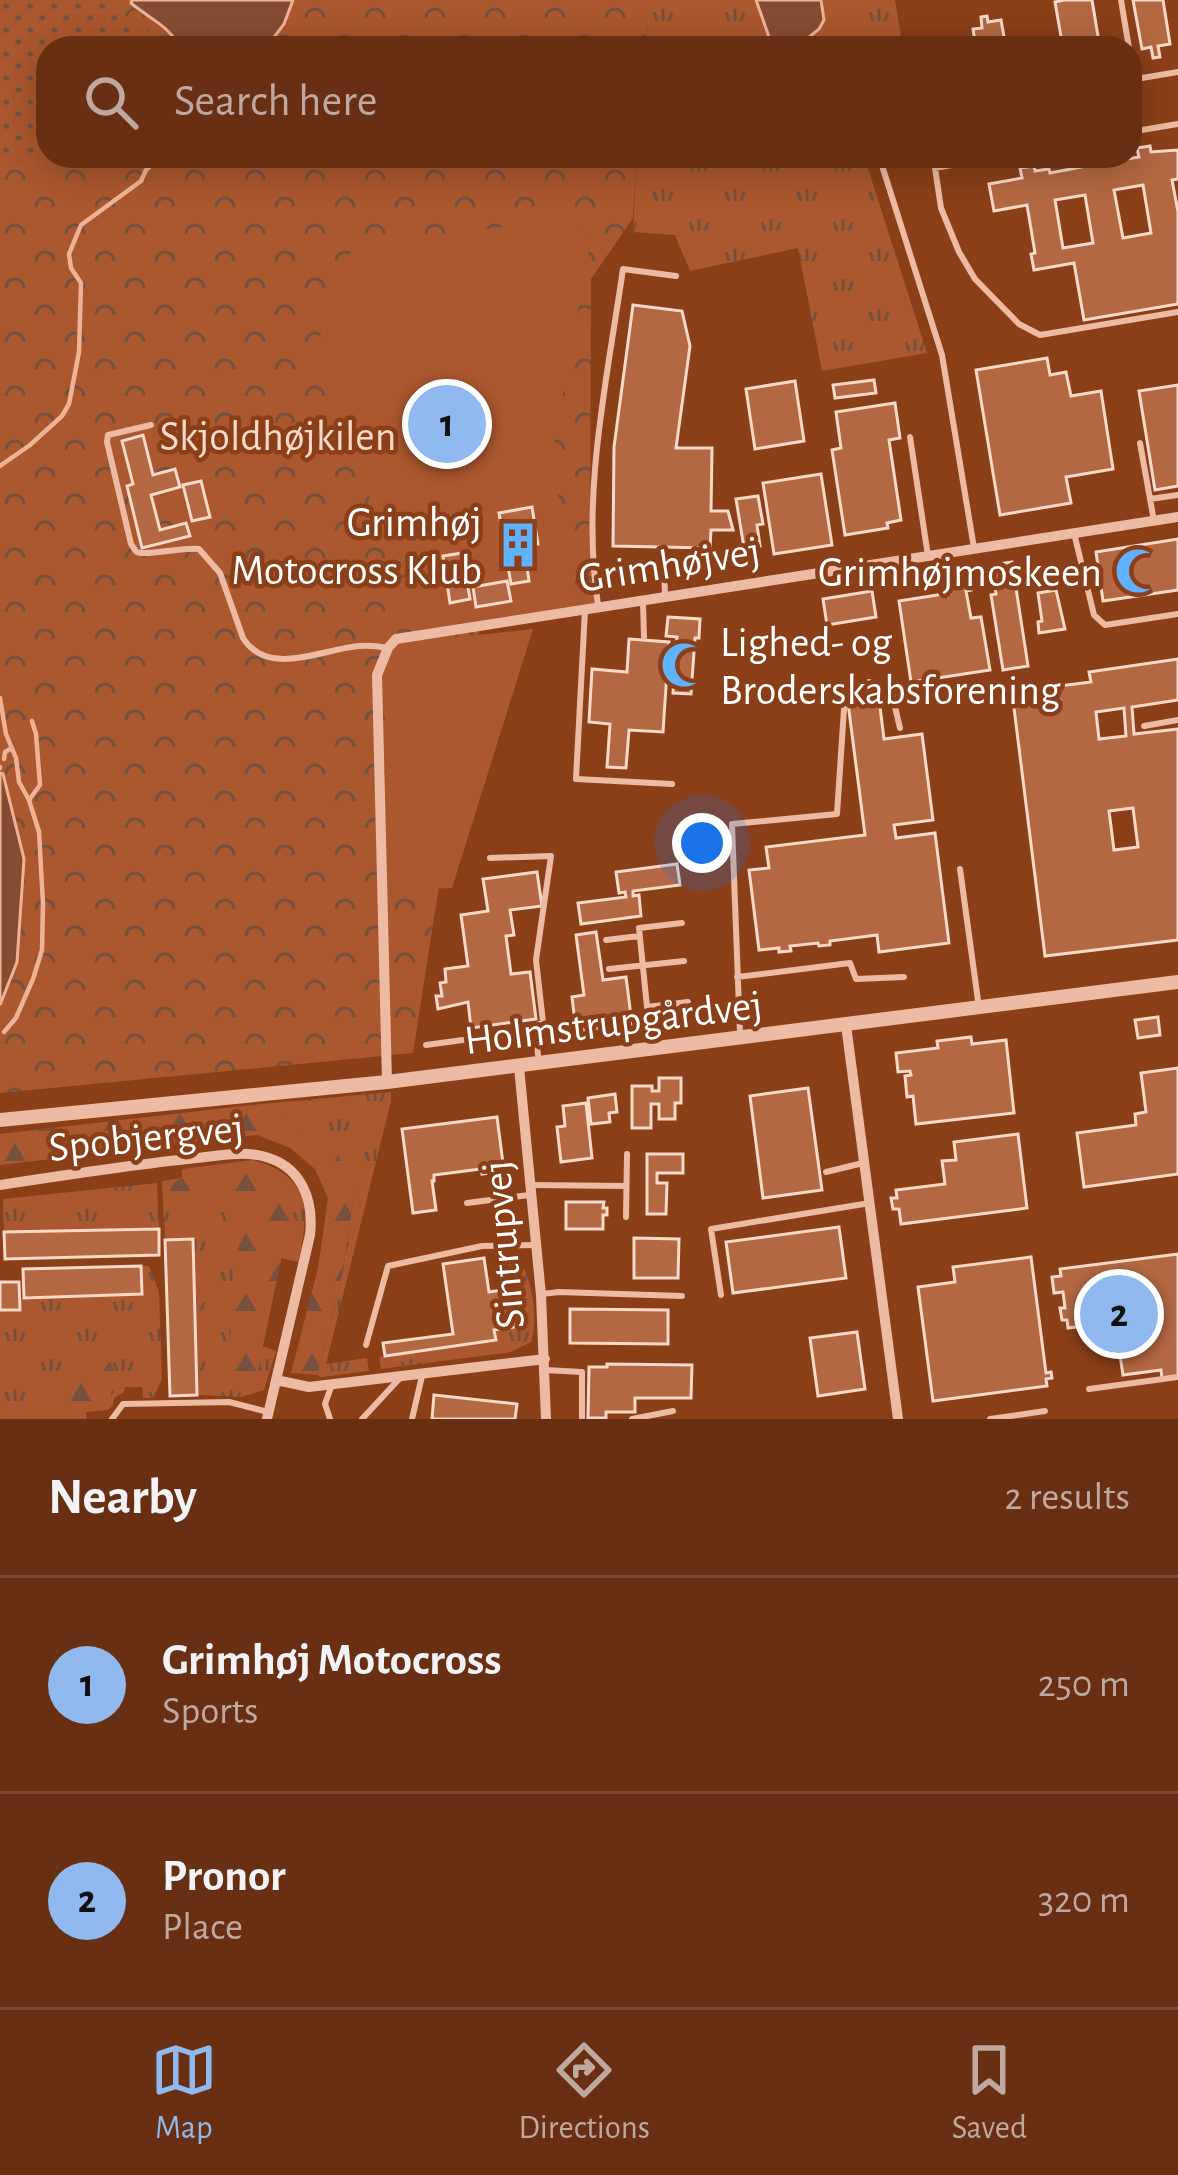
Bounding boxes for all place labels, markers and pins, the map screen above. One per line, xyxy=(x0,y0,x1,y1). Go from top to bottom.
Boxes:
pin: 1 xyxy=(408,379,486,469)
place label: Grimhøj Motocross Klub xyxy=(231,502,482,592)
building icon: Grimhøj Motocross Klub xyxy=(493,520,543,570)
mosque icon: Grimhøjmoskeen xyxy=(1113,546,1163,596)
place label: Grimhøjmoskeen xyxy=(818,552,1102,594)
place label: Lighed- og Broderskabsforening xyxy=(720,622,1061,712)
mosque icon: Lighed- og Broderskabsforening xyxy=(659,640,709,690)
pin: 2 xyxy=(1080,1269,1158,1359)

